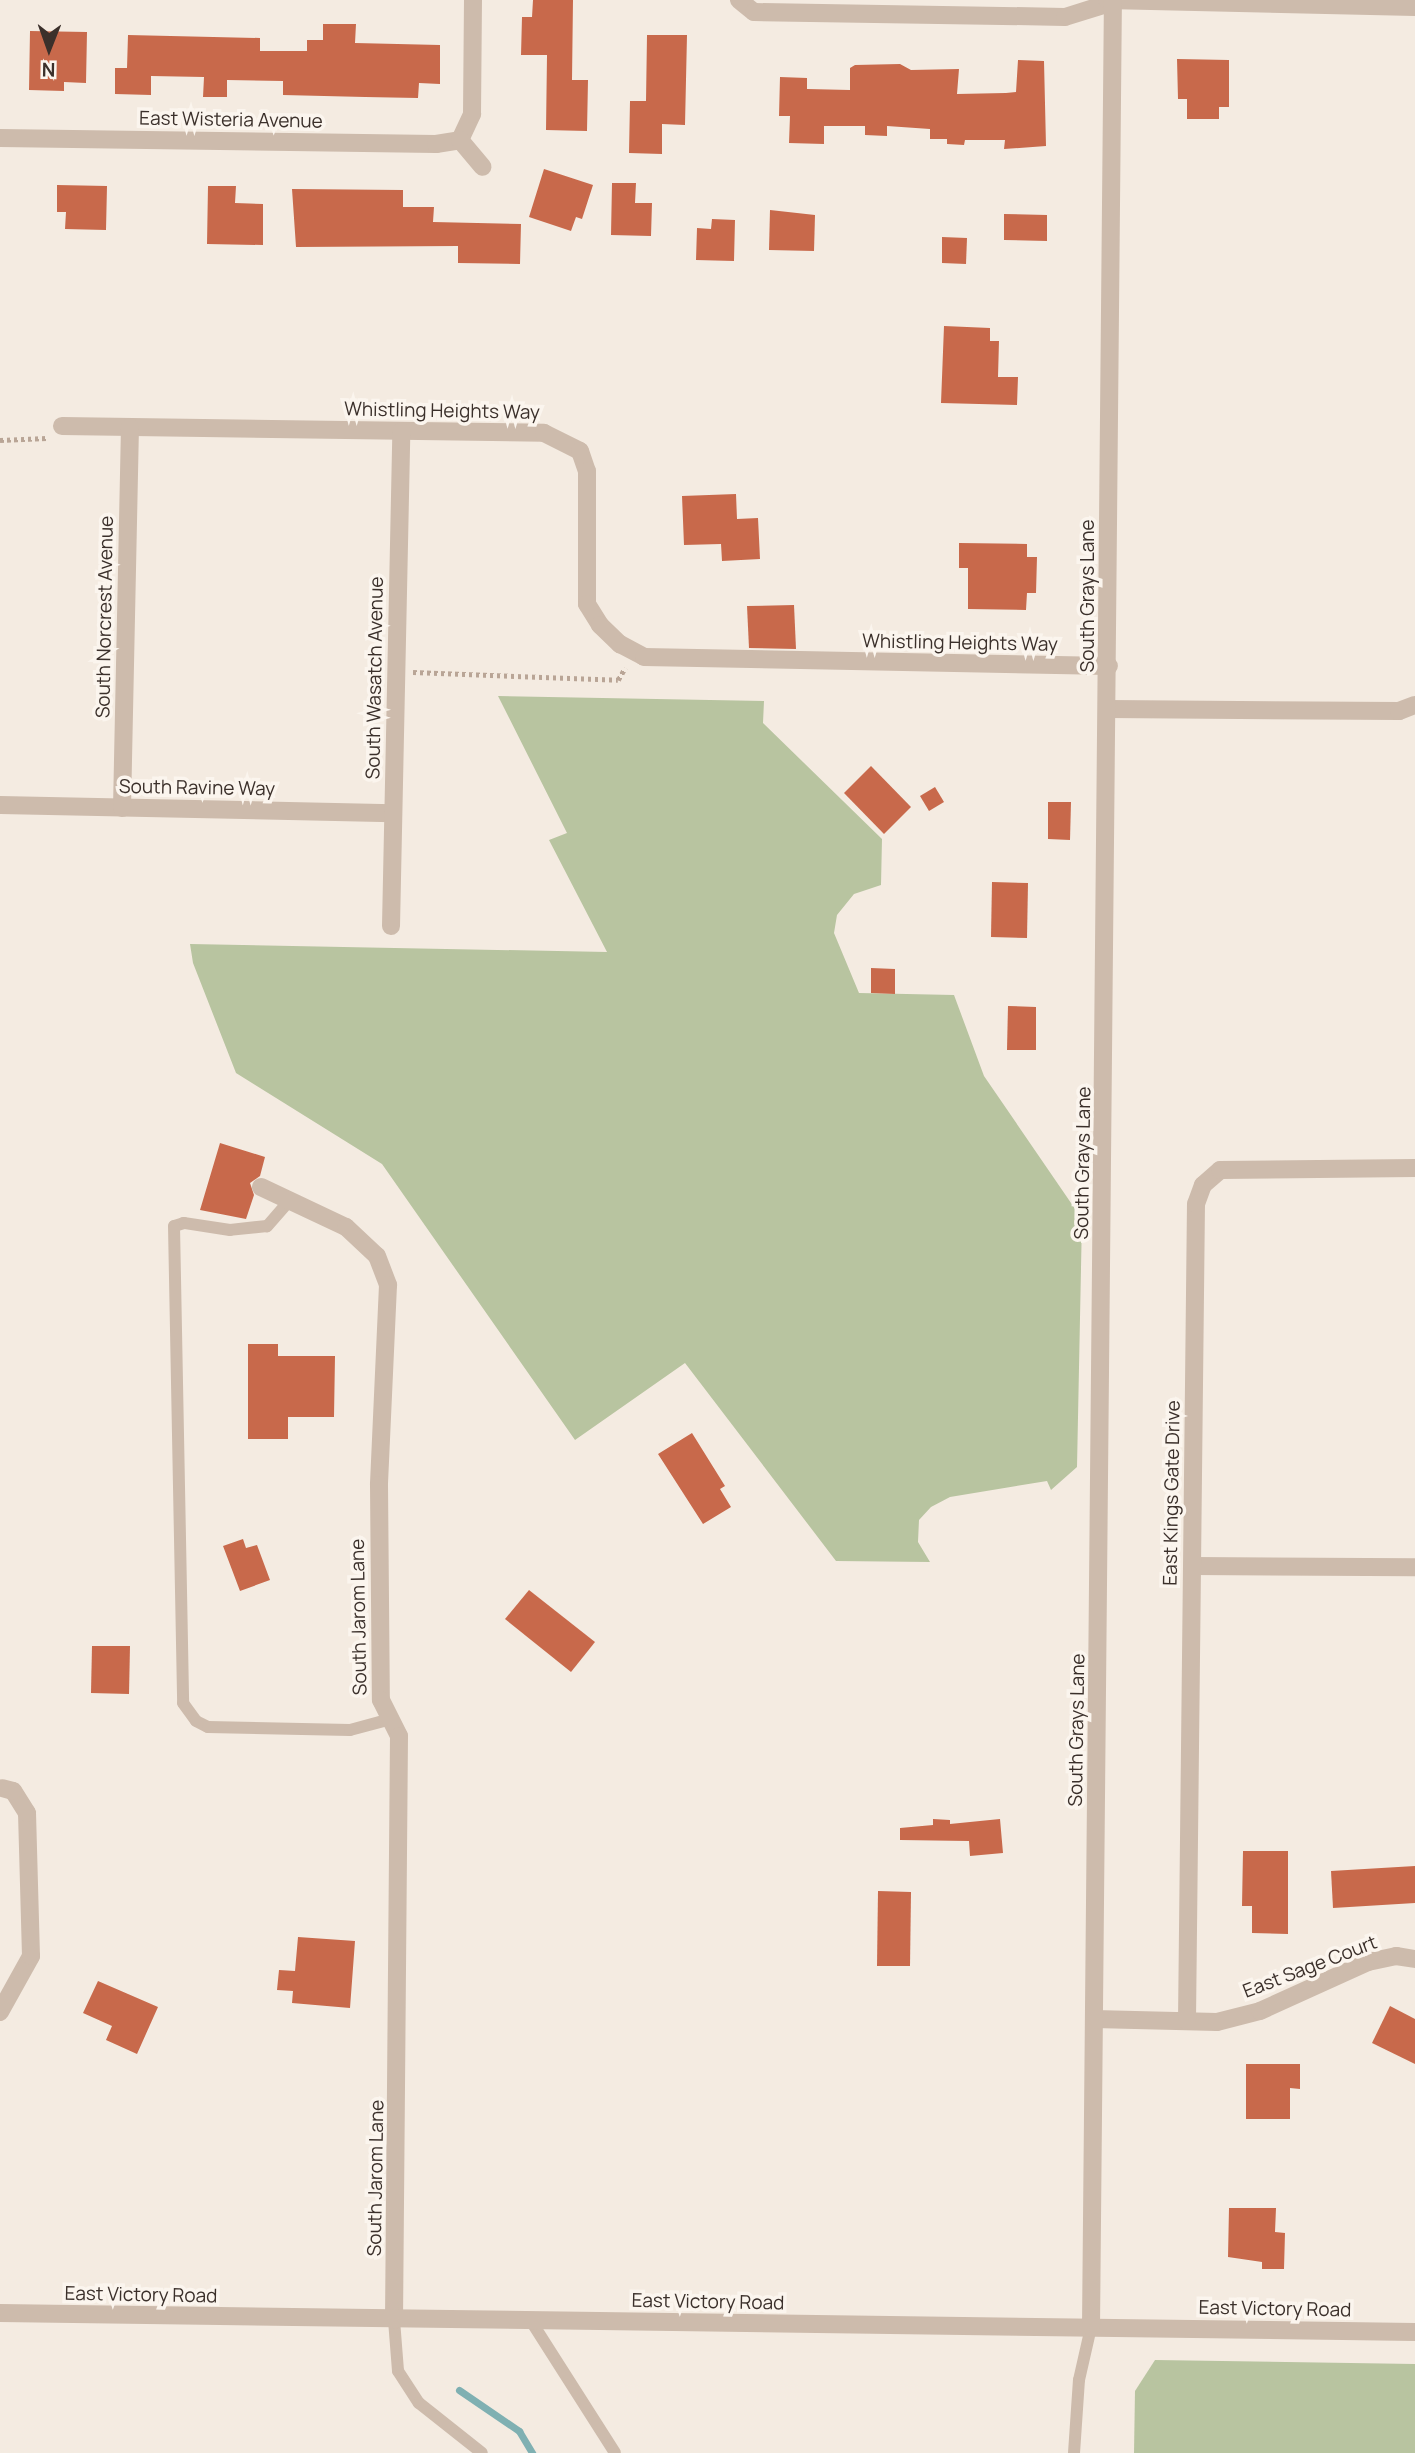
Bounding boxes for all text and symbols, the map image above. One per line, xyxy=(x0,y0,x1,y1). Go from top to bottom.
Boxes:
north arrow xyxy=(14,14,84,84)
text: N xyxy=(42,57,56,83)
street label: East Wisteria Avenue xyxy=(139,107,323,133)
street label: Whistling Heights Way xyxy=(344,398,540,424)
street label: South Norcrest Avenue xyxy=(92,516,118,718)
street label: South Grays Lane xyxy=(1077,519,1099,673)
street label: South Wasatch Avenue xyxy=(362,576,388,780)
street label: Whistling Heights Way xyxy=(862,630,1058,656)
street label: South Ravine Way xyxy=(119,775,275,801)
street label: South Grays Lane xyxy=(1070,1086,1096,1240)
street label: East Kings Gate Drive xyxy=(1159,1400,1185,1586)
street label: South Jarom Lane xyxy=(346,1538,372,1696)
street label: South Grays Lane xyxy=(1064,1653,1090,1807)
street label: East Sage Court xyxy=(1240,1931,1380,2003)
street label: South Jarom Lane xyxy=(363,2099,389,2257)
street label: East Victory Road xyxy=(64,2282,218,2308)
street label: East Victory Road xyxy=(631,2289,785,2315)
street label: East Victory Road xyxy=(1198,2296,1352,2322)

